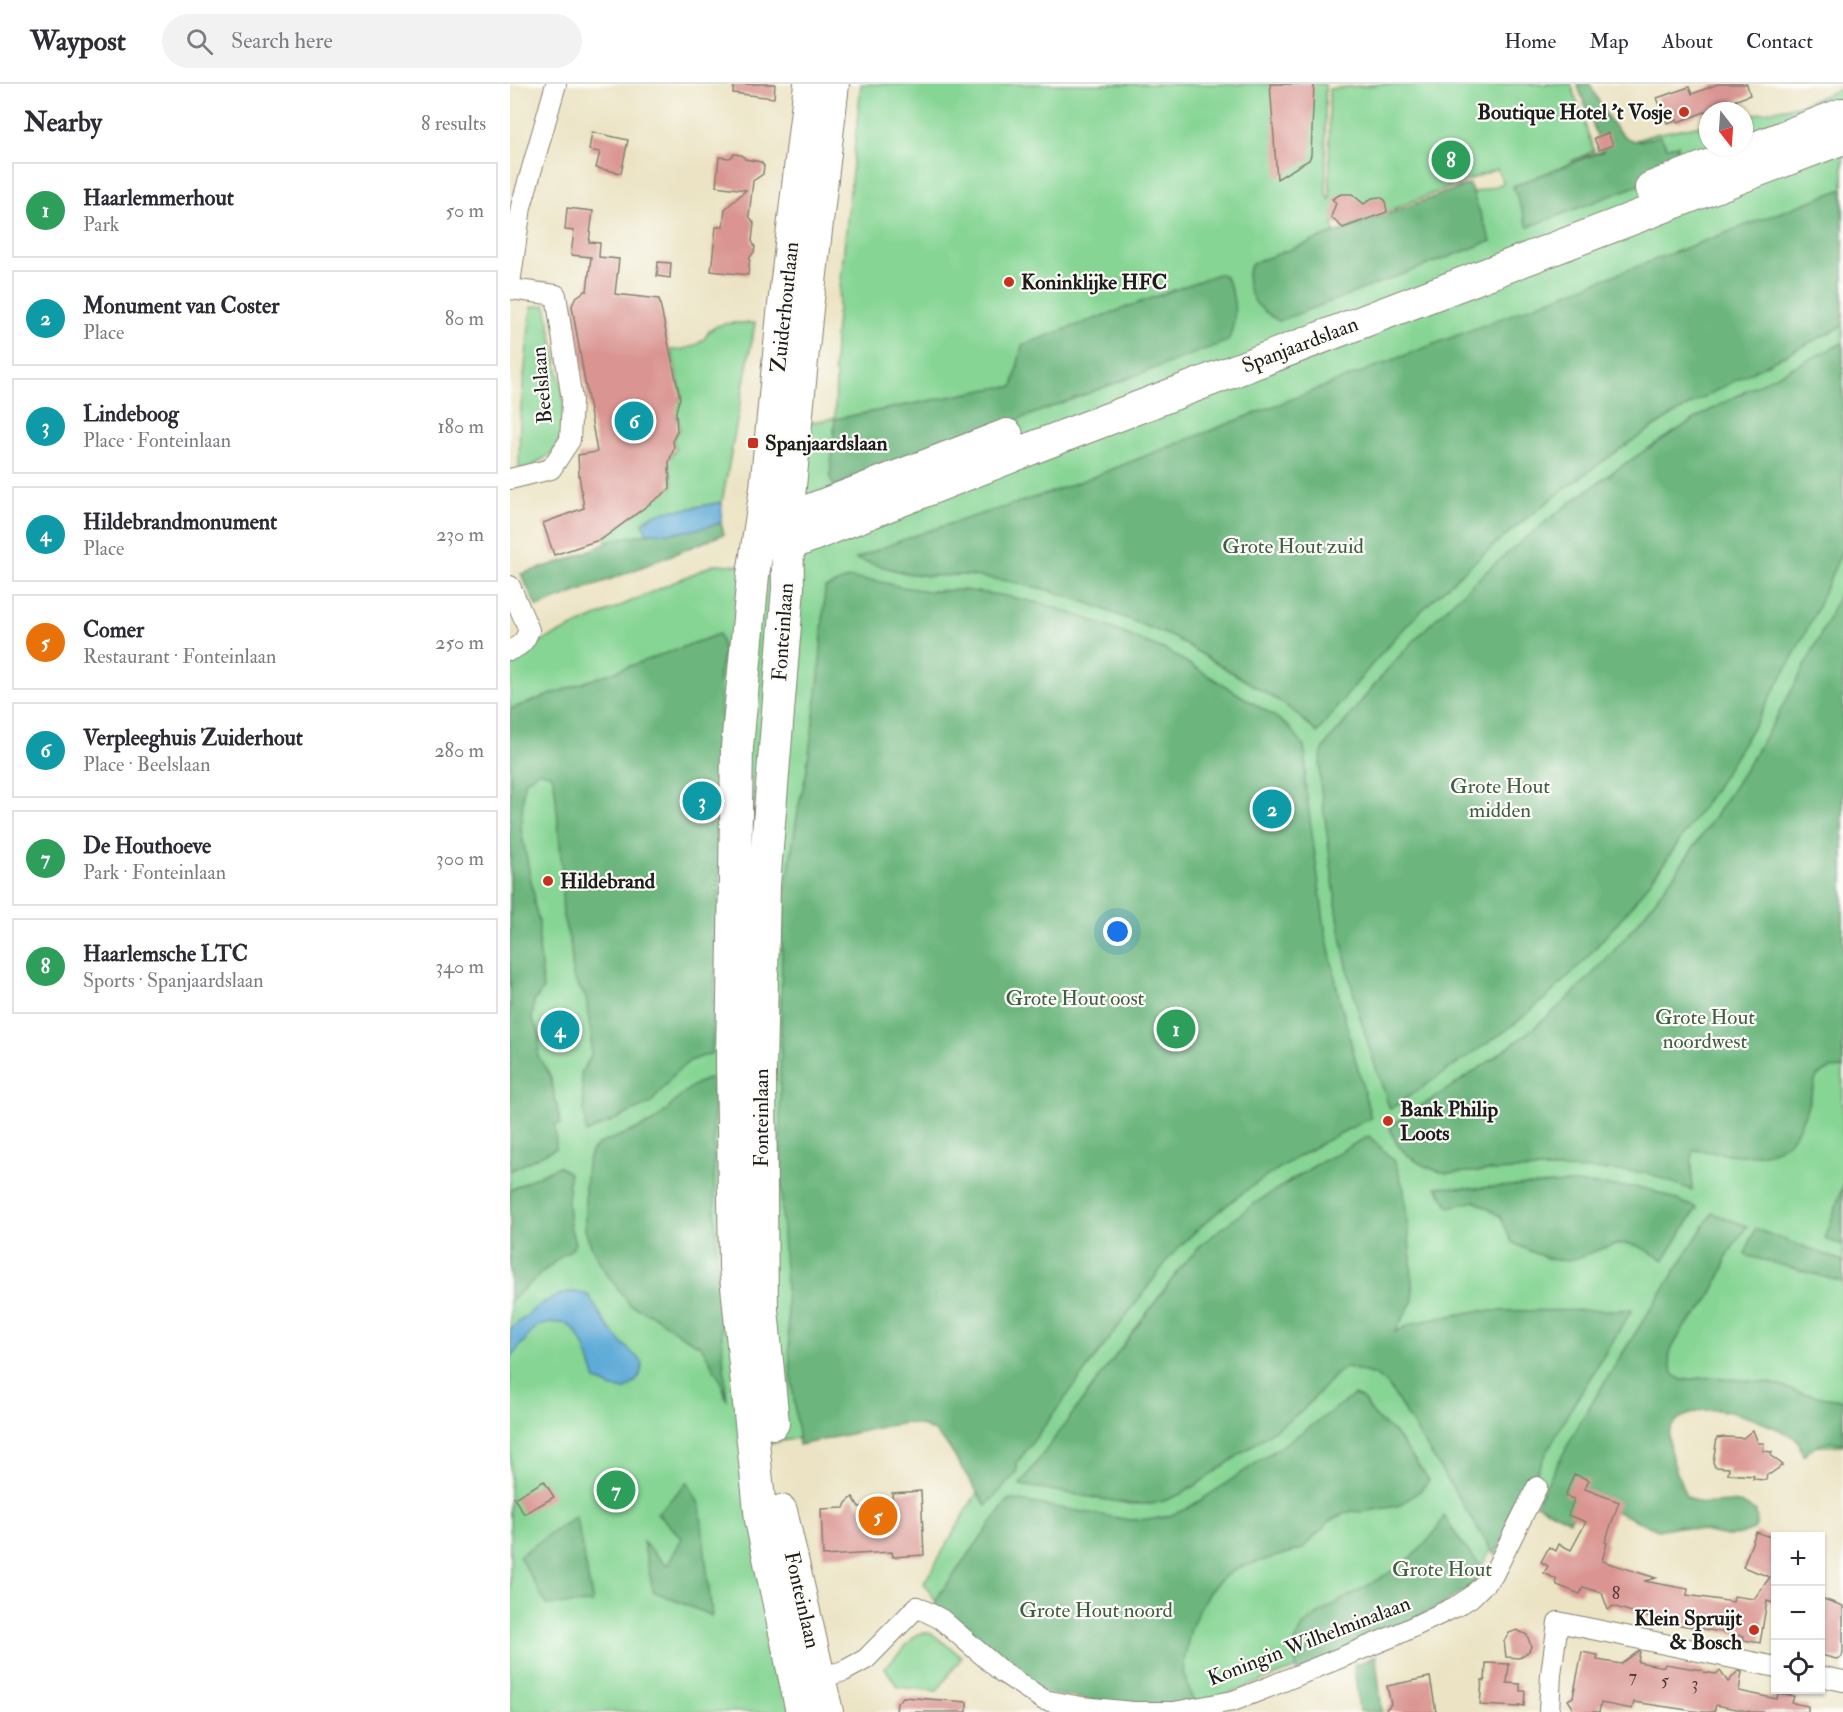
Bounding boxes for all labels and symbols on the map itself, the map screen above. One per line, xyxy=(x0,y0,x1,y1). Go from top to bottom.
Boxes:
place label: Boutique Hotel 't Vosje xyxy=(1477,99,1672,126)
north arrow xyxy=(1699,102,1753,156)
marker: Boutique Hotel 't Vosje xyxy=(1677,105,1691,119)
pin: 8 xyxy=(1432,138,1470,182)
street label: Zuiderhoutlaan xyxy=(765,240,805,374)
place label: Koninklijke HFC xyxy=(1021,269,1167,296)
marker: Koninklijke HFC xyxy=(1002,275,1016,289)
street label: Spanjaardslaan xyxy=(1238,310,1362,380)
street label: Beelslaan xyxy=(525,345,559,425)
pin: 6 xyxy=(614,398,654,444)
place label: Spanjaardslaan xyxy=(765,430,888,457)
marker: Spanjaardslaan xyxy=(746,436,760,450)
park label: Grote Hout zuid xyxy=(1222,533,1364,560)
street label: Fonteinlaan xyxy=(766,582,800,682)
park label: Grote Hout midden xyxy=(1450,773,1550,824)
pin: 3 xyxy=(682,778,722,824)
pin: 2 xyxy=(1252,786,1292,832)
place label: Hildebrand xyxy=(560,868,656,895)
marker: Hildebrand xyxy=(541,874,555,888)
your location xyxy=(1103,917,1132,946)
park label: Grote Hout oost xyxy=(1006,985,1145,1012)
park label: Grote Hout noordwest xyxy=(1655,1004,1755,1055)
pin: 1 xyxy=(1156,1006,1196,1052)
pin: 4 xyxy=(541,1008,580,1052)
street label: Fonteinlaan xyxy=(748,1068,775,1167)
place label: Bank Philip Loots xyxy=(1400,1096,1498,1147)
marker: Bank Philip Loots xyxy=(1381,1114,1395,1128)
pin: 7 xyxy=(596,1468,636,1512)
pin: 5 xyxy=(858,1494,898,1538)
street label: Fonteinlaan xyxy=(778,1549,826,1651)
park label: Grote Hout xyxy=(1392,1556,1492,1583)
house number: 8 xyxy=(1612,1582,1620,1605)
street label: Koningin Wilhelminalaan xyxy=(1204,1590,1414,1692)
park label: Grote Hout noord xyxy=(1019,1597,1173,1624)
place label: Klein Spruijt & Bosch xyxy=(1634,1605,1742,1656)
marker: Klein Spruijt & Bosch xyxy=(1747,1623,1761,1637)
house number: 7 xyxy=(1629,1665,1637,1688)
house number: 5 xyxy=(1661,1669,1669,1692)
house number: 3 xyxy=(1692,1672,1698,1695)

